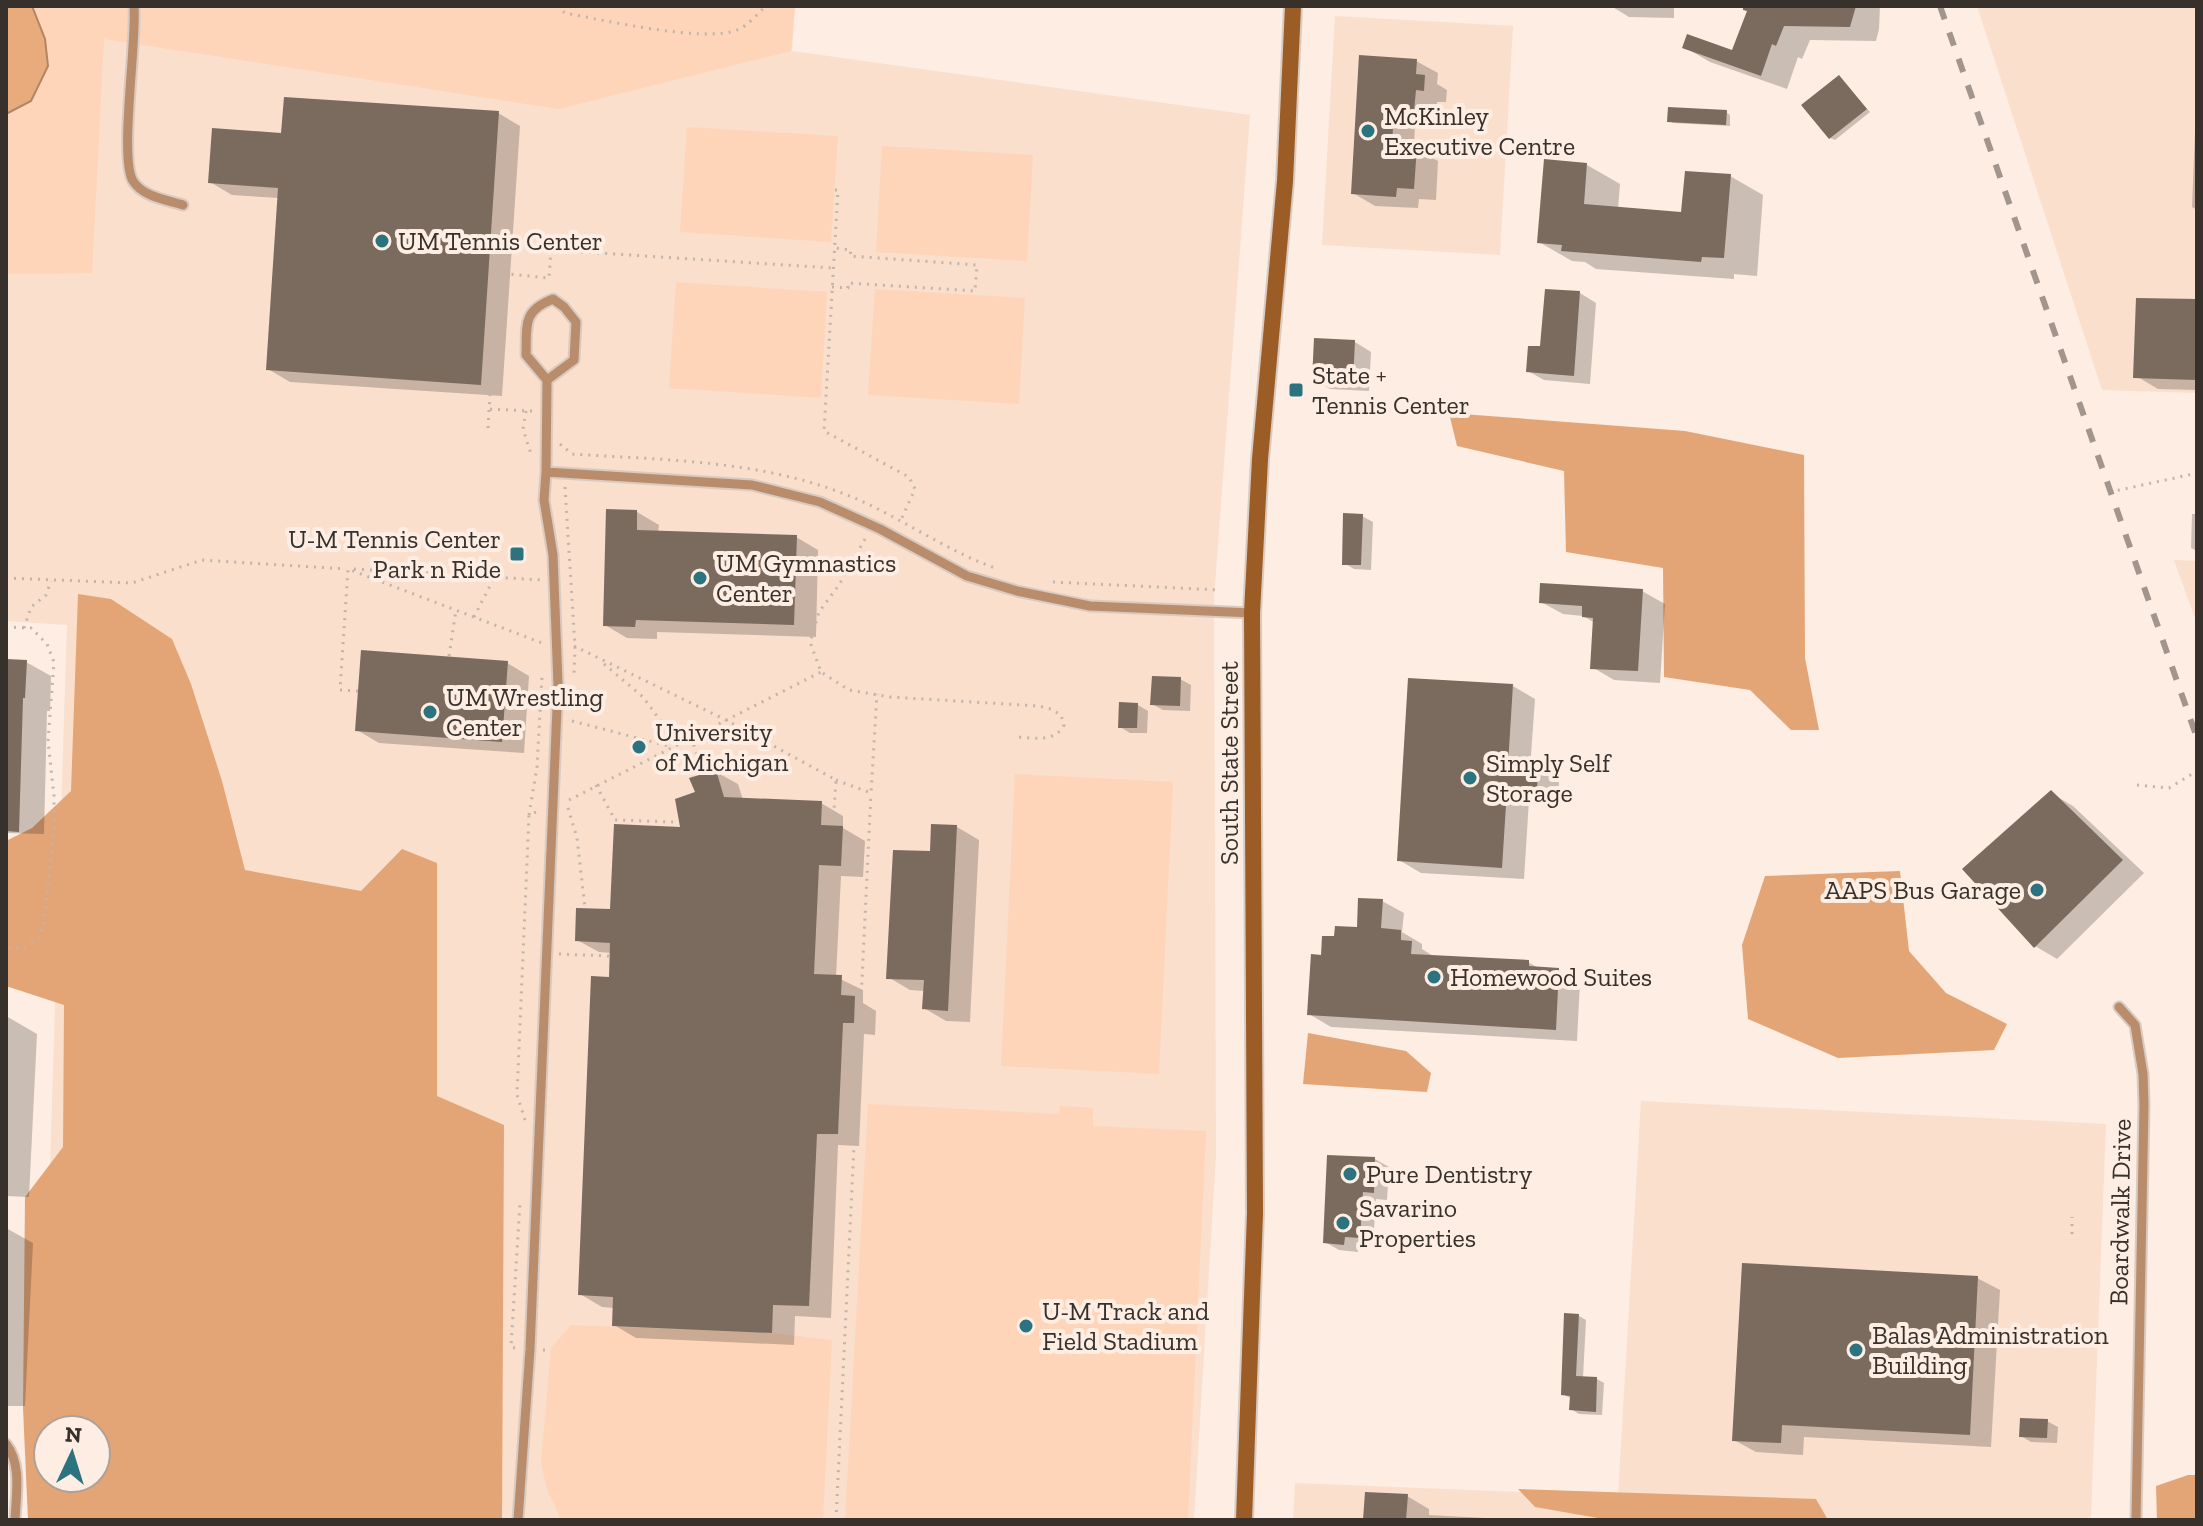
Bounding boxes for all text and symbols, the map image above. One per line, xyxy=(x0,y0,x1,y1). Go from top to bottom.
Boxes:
place label: McKinley Executive Centre xyxy=(1384,100,1575,162)
marker: McKinley Executive Centre xyxy=(1359,122,1377,140)
place label: UM Tennis Center xyxy=(398,225,603,257)
marker: UM Tennis Center xyxy=(373,232,391,250)
place label: State + Tennis Center xyxy=(1312,359,1470,421)
marker: State + Tennis Center xyxy=(1287,381,1305,399)
place label: U-M Tennis Center Park n Ride xyxy=(288,523,501,585)
marker: U-M Tennis Center Park n Ride xyxy=(508,545,526,563)
place label: UM Gymnastics Center xyxy=(716,547,896,609)
marker: UM Gymnastics Center xyxy=(691,569,709,587)
street label: South State Street xyxy=(1213,661,1245,865)
place label: UM Wrestling Center xyxy=(446,681,604,743)
marker: UM Wrestling Center xyxy=(421,703,439,721)
place label: University of Michigan xyxy=(655,716,788,778)
marker: University of Michigan xyxy=(630,738,648,756)
place label: Simply Self Storage xyxy=(1486,747,1612,809)
marker: Simply Self Storage xyxy=(1461,769,1479,787)
place label: AAPS Bus Garage xyxy=(1825,874,2021,906)
marker: AAPS Bus Garage xyxy=(2028,881,2046,899)
place label: Homewood Suites xyxy=(1450,961,1652,993)
marker: Homewood Suites xyxy=(1425,968,1443,986)
street label: Boardwalk Drive xyxy=(2102,1118,2138,1306)
place label: Pure Dentistry xyxy=(1366,1158,1533,1190)
marker: Pure Dentistry xyxy=(1341,1165,1359,1183)
place label: Savarino Properties xyxy=(1359,1192,1476,1254)
marker: Savarino Properties xyxy=(1334,1214,1352,1232)
place label: U-M Track and Field Stadium xyxy=(1042,1295,1209,1357)
marker: U-M Track and Field Stadium xyxy=(1017,1317,1035,1335)
place label: Balas Administration Building xyxy=(1872,1319,2109,1381)
marker: Balas Administration Building xyxy=(1847,1341,1865,1359)
north arrow xyxy=(32,1414,112,1494)
text: N xyxy=(64,1420,83,1449)

